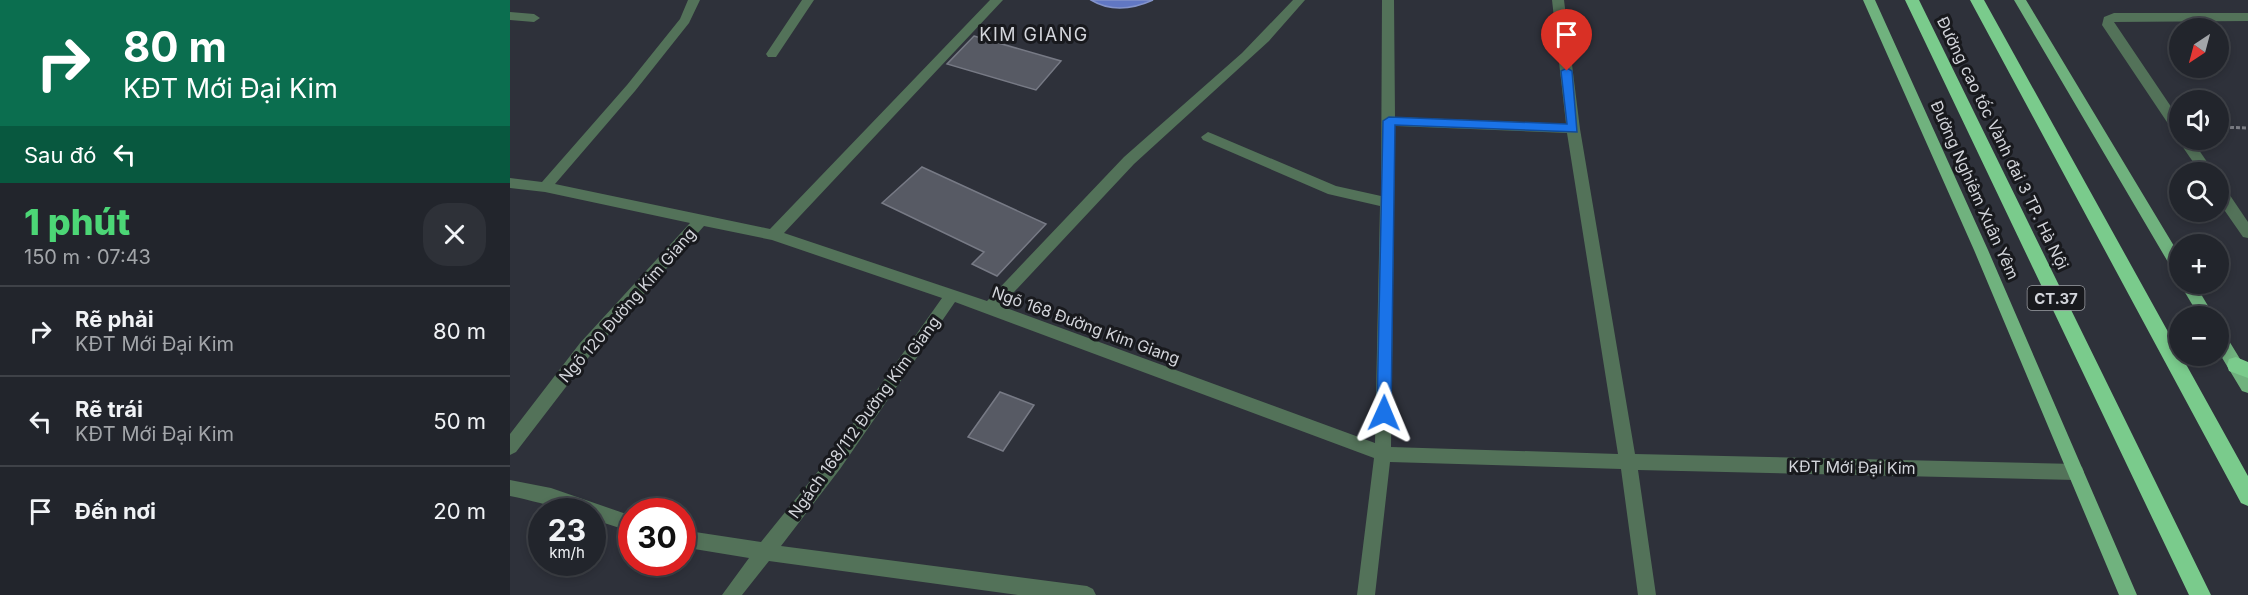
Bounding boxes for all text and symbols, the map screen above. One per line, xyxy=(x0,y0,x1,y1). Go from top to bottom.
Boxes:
pin xyxy=(1541,9,1592,71)
street label: Đường cao tốc Vành đai 3 TP. Hà Nội xyxy=(1933,13,2073,273)
icon: arrive xyxy=(1550,18,1583,51)
north arrow xyxy=(2169,18,2229,78)
map controls xyxy=(2169,18,2229,366)
text: 80 m xyxy=(123,21,227,72)
icon: right xyxy=(24,24,102,102)
district label: KIM GIANG xyxy=(979,24,1089,45)
text: KĐT Mới Đại Kim xyxy=(123,72,338,105)
button: sound xyxy=(2169,90,2229,150)
street label: Đường Nghiêm Xuân Yêm xyxy=(1927,98,2023,282)
icon: left xyxy=(108,138,141,171)
text: Sau đó xyxy=(24,142,96,168)
button: search xyxy=(2169,162,2229,222)
text: 1 phút xyxy=(24,200,130,244)
button: close xyxy=(423,203,486,266)
street label: Ngõ 120 Đường Kim Giang xyxy=(554,224,700,386)
button: + xyxy=(2169,234,2229,294)
text: 150 m · 07:43 xyxy=(24,245,151,269)
street label: Ngõ 168 Đường Kim Giang xyxy=(989,282,1183,368)
road number: CT.37 xyxy=(2028,286,2084,310)
text: Rẽ phải xyxy=(75,306,154,332)
button: − xyxy=(2169,306,2229,366)
street label: Ngách 168/112 Đường Kim Giang xyxy=(784,312,944,522)
icon: right xyxy=(24,315,57,348)
text: 80 m xyxy=(433,318,486,344)
text: KĐT Mới Đại Kim xyxy=(75,332,234,356)
position arrow xyxy=(1352,381,1416,445)
text: Rẽ trái xyxy=(75,396,143,422)
icon: left xyxy=(24,405,57,438)
text: 50 m xyxy=(433,408,486,434)
text: KĐT Mới Đại Kim xyxy=(75,422,234,446)
street label: KĐT Mới Đại Kim xyxy=(1788,456,1916,478)
icon: arrive xyxy=(24,495,57,528)
text: Đến nơi xyxy=(75,498,156,524)
text: 20 m xyxy=(433,498,486,524)
speed limit sign: 30 xyxy=(618,498,696,576)
text: 23 xyxy=(548,512,586,548)
text: km/h xyxy=(549,543,585,562)

